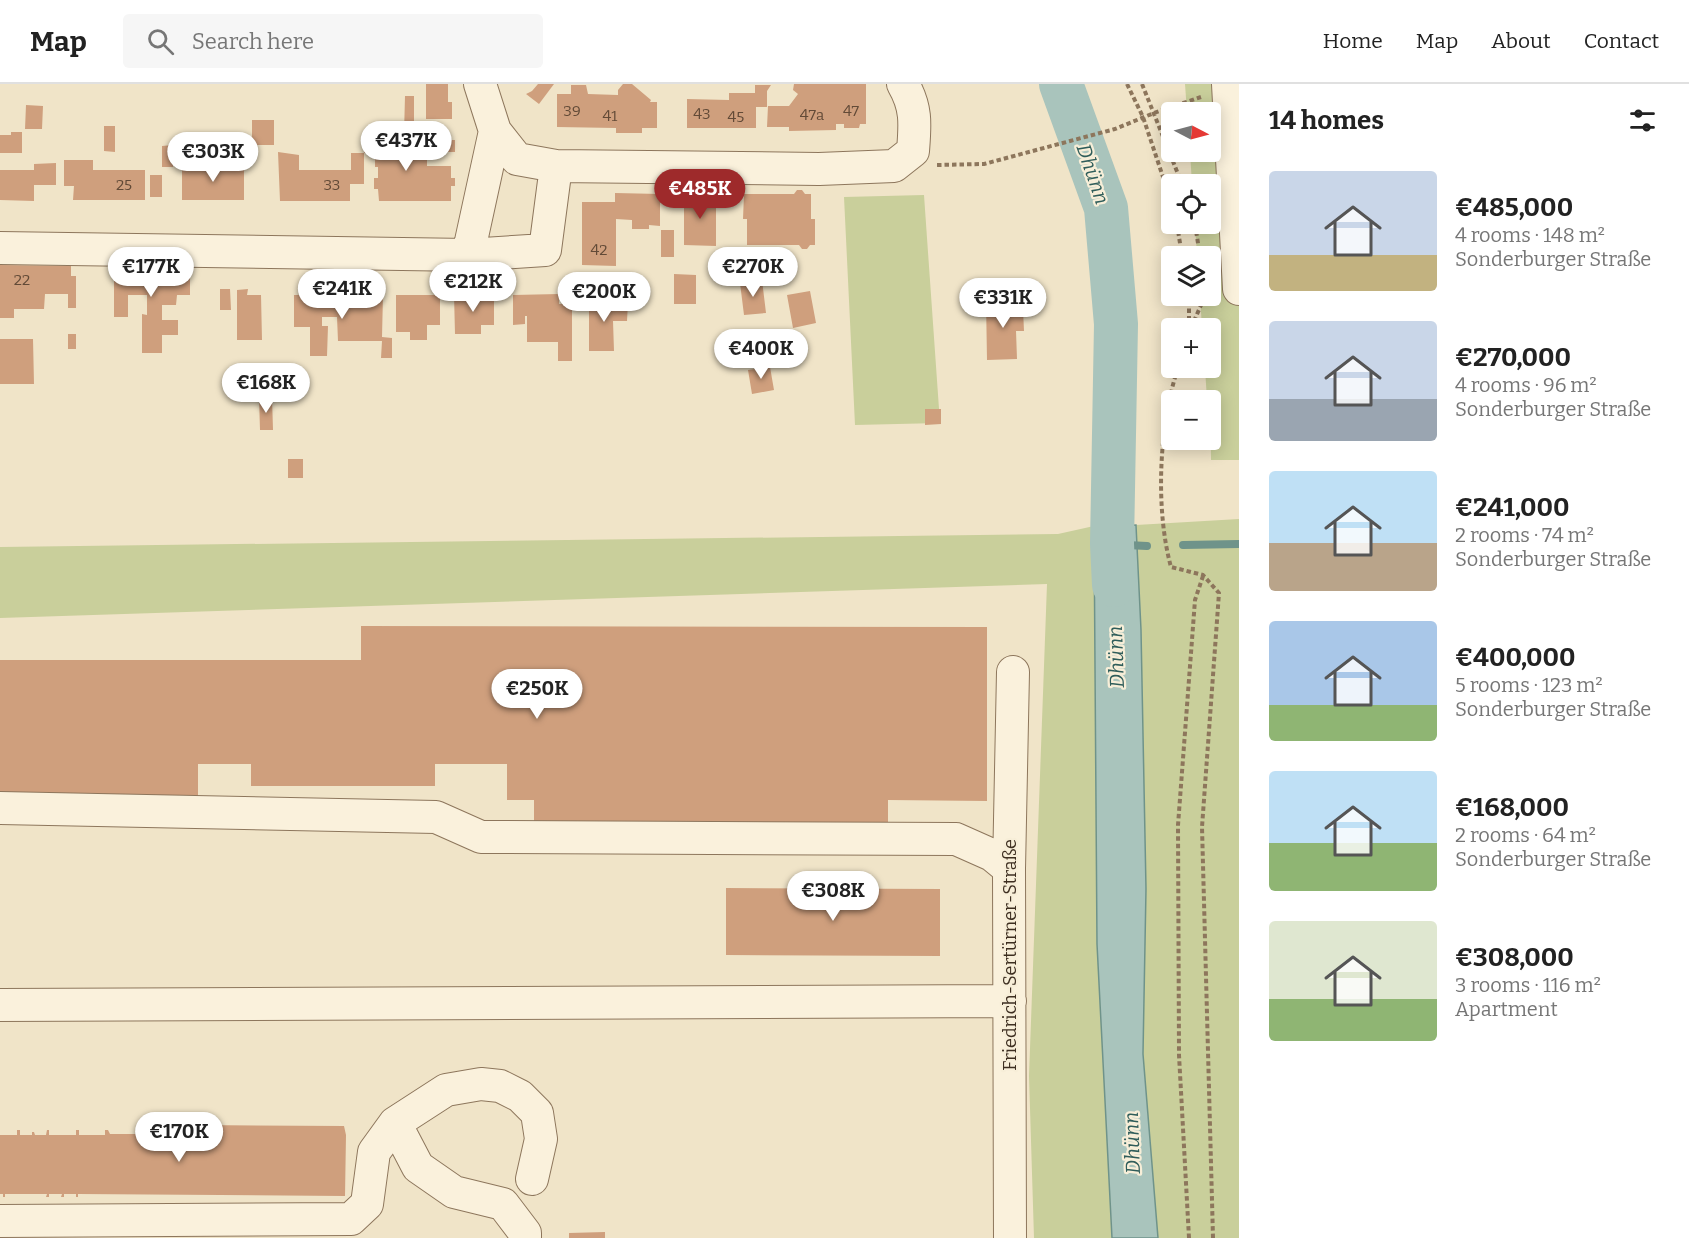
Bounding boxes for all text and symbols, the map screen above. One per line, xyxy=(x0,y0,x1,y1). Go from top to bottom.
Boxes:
search box xyxy=(123,14,543,68)
text: Map xyxy=(30,25,87,58)
icon: search xyxy=(144,25,177,58)
text: Search here xyxy=(192,28,314,55)
text: Home xyxy=(1323,28,1383,54)
text: Map xyxy=(1416,28,1458,54)
text: About xyxy=(1491,28,1551,54)
text: Contact xyxy=(1584,28,1659,54)
house number: 39 xyxy=(563,102,581,120)
house number: 47 xyxy=(843,102,860,120)
north arrow xyxy=(1161,102,1221,162)
map controls xyxy=(1161,102,1221,450)
icon: filters xyxy=(1626,104,1659,137)
house number: 43 xyxy=(693,105,711,123)
text: 14 homes xyxy=(1269,105,1384,136)
house number: 47a xyxy=(800,106,824,124)
house number: 41 xyxy=(603,107,617,125)
house number: 45 xyxy=(728,108,744,126)
pin: €437K xyxy=(364,121,448,172)
text: €437K xyxy=(375,128,437,152)
pin: €303K xyxy=(171,132,255,183)
text: €303K xyxy=(181,139,245,163)
water label: Dhünn xyxy=(1072,141,1114,207)
pin: €485K xyxy=(658,169,742,220)
button: locate xyxy=(1161,174,1221,234)
house number: 25 xyxy=(116,176,132,194)
house number: 33 xyxy=(324,176,340,194)
text: €485K xyxy=(668,176,732,200)
text: €485,000 xyxy=(1455,192,1573,223)
icon: home xyxy=(1317,195,1389,267)
text: 4 rooms · 148 m² xyxy=(1455,223,1605,247)
house number: 42 xyxy=(591,241,607,259)
button: layers xyxy=(1161,246,1221,306)
pin: €177K xyxy=(109,247,193,298)
pin: €270K xyxy=(711,247,795,298)
text: Sonderburger Straße xyxy=(1455,247,1651,271)
text: €177K xyxy=(122,254,180,278)
text: €270K xyxy=(722,254,784,278)
pin: €212K xyxy=(431,262,515,313)
pin: €241K xyxy=(300,269,384,320)
text: €212K xyxy=(443,269,503,293)
house number: 22 xyxy=(14,271,30,289)
pin: €200K xyxy=(562,272,646,323)
text: €241K xyxy=(312,276,372,300)
pin: €331K xyxy=(961,278,1045,329)
text: €200K xyxy=(572,279,636,303)
text: €331K xyxy=(973,285,1033,309)
button: + xyxy=(1161,318,1221,378)
pin: €400K xyxy=(719,329,803,380)
text: €400K xyxy=(728,336,794,360)
text: €270,000 xyxy=(1455,342,1571,373)
icon: home xyxy=(1317,345,1389,417)
pin: €168K xyxy=(224,363,308,414)
text: €168K xyxy=(236,370,296,394)
text: 4 rooms · 96 m² xyxy=(1455,373,1597,397)
button: − xyxy=(1161,390,1221,450)
text: Sonderburger Straße xyxy=(1455,397,1651,421)
text: €241,000 xyxy=(1455,492,1570,523)
icon: home xyxy=(1317,495,1389,567)
text: 2 rooms · 74 m² xyxy=(1455,523,1594,547)
text: Sonderburger Straße xyxy=(1455,547,1651,571)
water label: Dhünn xyxy=(1103,625,1129,689)
text: €400,000 xyxy=(1455,642,1575,673)
icon: home xyxy=(1317,645,1389,717)
pin: €250K xyxy=(495,669,579,720)
text: 5 rooms · 123 m² xyxy=(1455,673,1603,697)
text: €250K xyxy=(505,676,569,700)
text: Sonderburger Straße xyxy=(1455,697,1651,721)
text: €168,000 xyxy=(1455,792,1569,823)
icon: home xyxy=(1317,795,1389,867)
text: 2 rooms · 64 m² xyxy=(1455,823,1596,847)
street label: Friedrich-Sertürner-Straße xyxy=(999,839,1021,1071)
text: Sonderburger Straße xyxy=(1455,847,1651,871)
pin: €308K xyxy=(791,871,875,922)
text: €308K xyxy=(801,878,865,902)
text: €308,000 xyxy=(1455,942,1574,973)
icon: home xyxy=(1317,945,1389,1017)
text: 3 rooms · 116 m² xyxy=(1455,973,1601,997)
text: Apartment xyxy=(1455,997,1558,1021)
water label: Dhünn xyxy=(1119,1111,1145,1175)
pin: €170K xyxy=(137,1112,221,1163)
text: €170K xyxy=(149,1119,209,1143)

